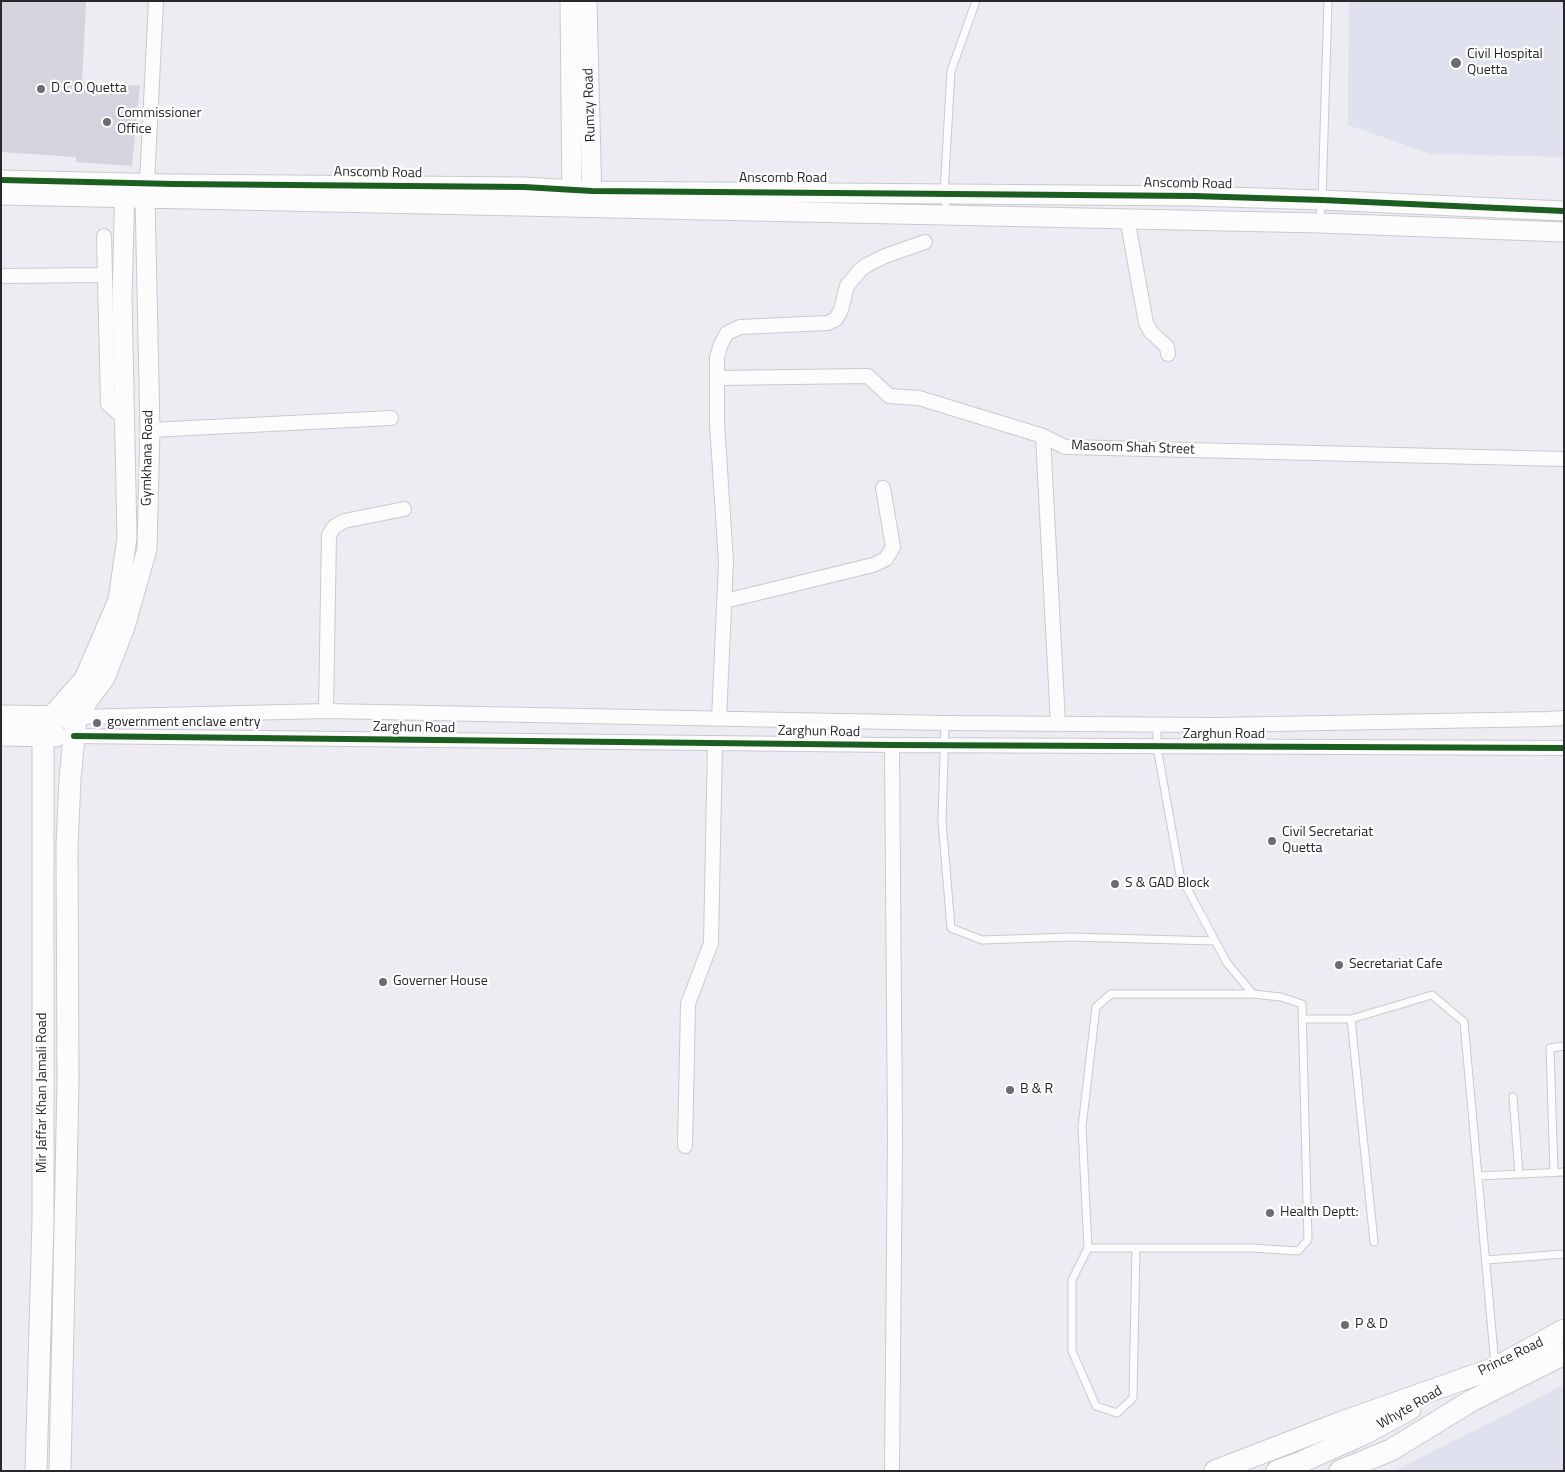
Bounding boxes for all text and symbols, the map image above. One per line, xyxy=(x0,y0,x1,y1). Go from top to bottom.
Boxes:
place label: Civil Hospital Quetta xyxy=(1467,47,1543,80)
marker: Civil Hospital Quetta xyxy=(1449,56,1463,70)
street label: Rumzy Road xyxy=(580,68,600,142)
place label: D C O Quetta xyxy=(51,81,127,97)
marker: D C O Quetta xyxy=(35,83,47,95)
place label: Commissioner Office xyxy=(117,106,201,138)
marker: Commissioner Office xyxy=(101,116,113,128)
street label: Anscomb Road xyxy=(334,164,422,182)
street label: Anscomb Road xyxy=(739,171,827,187)
street label: Anscomb Road xyxy=(1144,175,1232,193)
street label: Gymkhana Road xyxy=(139,410,157,506)
street label: Masoom Shah Street xyxy=(1071,437,1195,459)
place label: government enclave entry xyxy=(107,715,260,731)
marker: government enclave entry xyxy=(91,717,103,729)
street label: Zarghun Road xyxy=(373,719,455,737)
street label: Zarghun Road xyxy=(778,723,860,741)
street label: Zarghun Road xyxy=(1183,727,1265,743)
place label: Civil Secretariat Quetta xyxy=(1282,825,1373,858)
marker: Civil Secretariat Quetta xyxy=(1266,835,1278,847)
place label: S & GAD Block xyxy=(1125,876,1210,892)
marker: S & GAD Block xyxy=(1109,878,1121,890)
place label: Secretariat Cafe xyxy=(1349,957,1443,973)
marker: Secretariat Cafe xyxy=(1333,959,1345,971)
place label: Governer House xyxy=(393,974,488,990)
marker: Governer House xyxy=(377,976,389,988)
street label: Mir Jaffar Khan Jamali Road xyxy=(35,1013,51,1173)
place label: B & R xyxy=(1020,1082,1053,1098)
marker: B & R xyxy=(1004,1084,1016,1096)
place label: Health Deptt: xyxy=(1280,1205,1359,1221)
marker: Health Deptt: xyxy=(1264,1207,1276,1219)
place label: P & D xyxy=(1355,1317,1388,1333)
marker: P & D xyxy=(1339,1319,1351,1331)
street label: Prince Road xyxy=(1476,1334,1546,1380)
street label: Whyte Road xyxy=(1375,1383,1445,1433)

